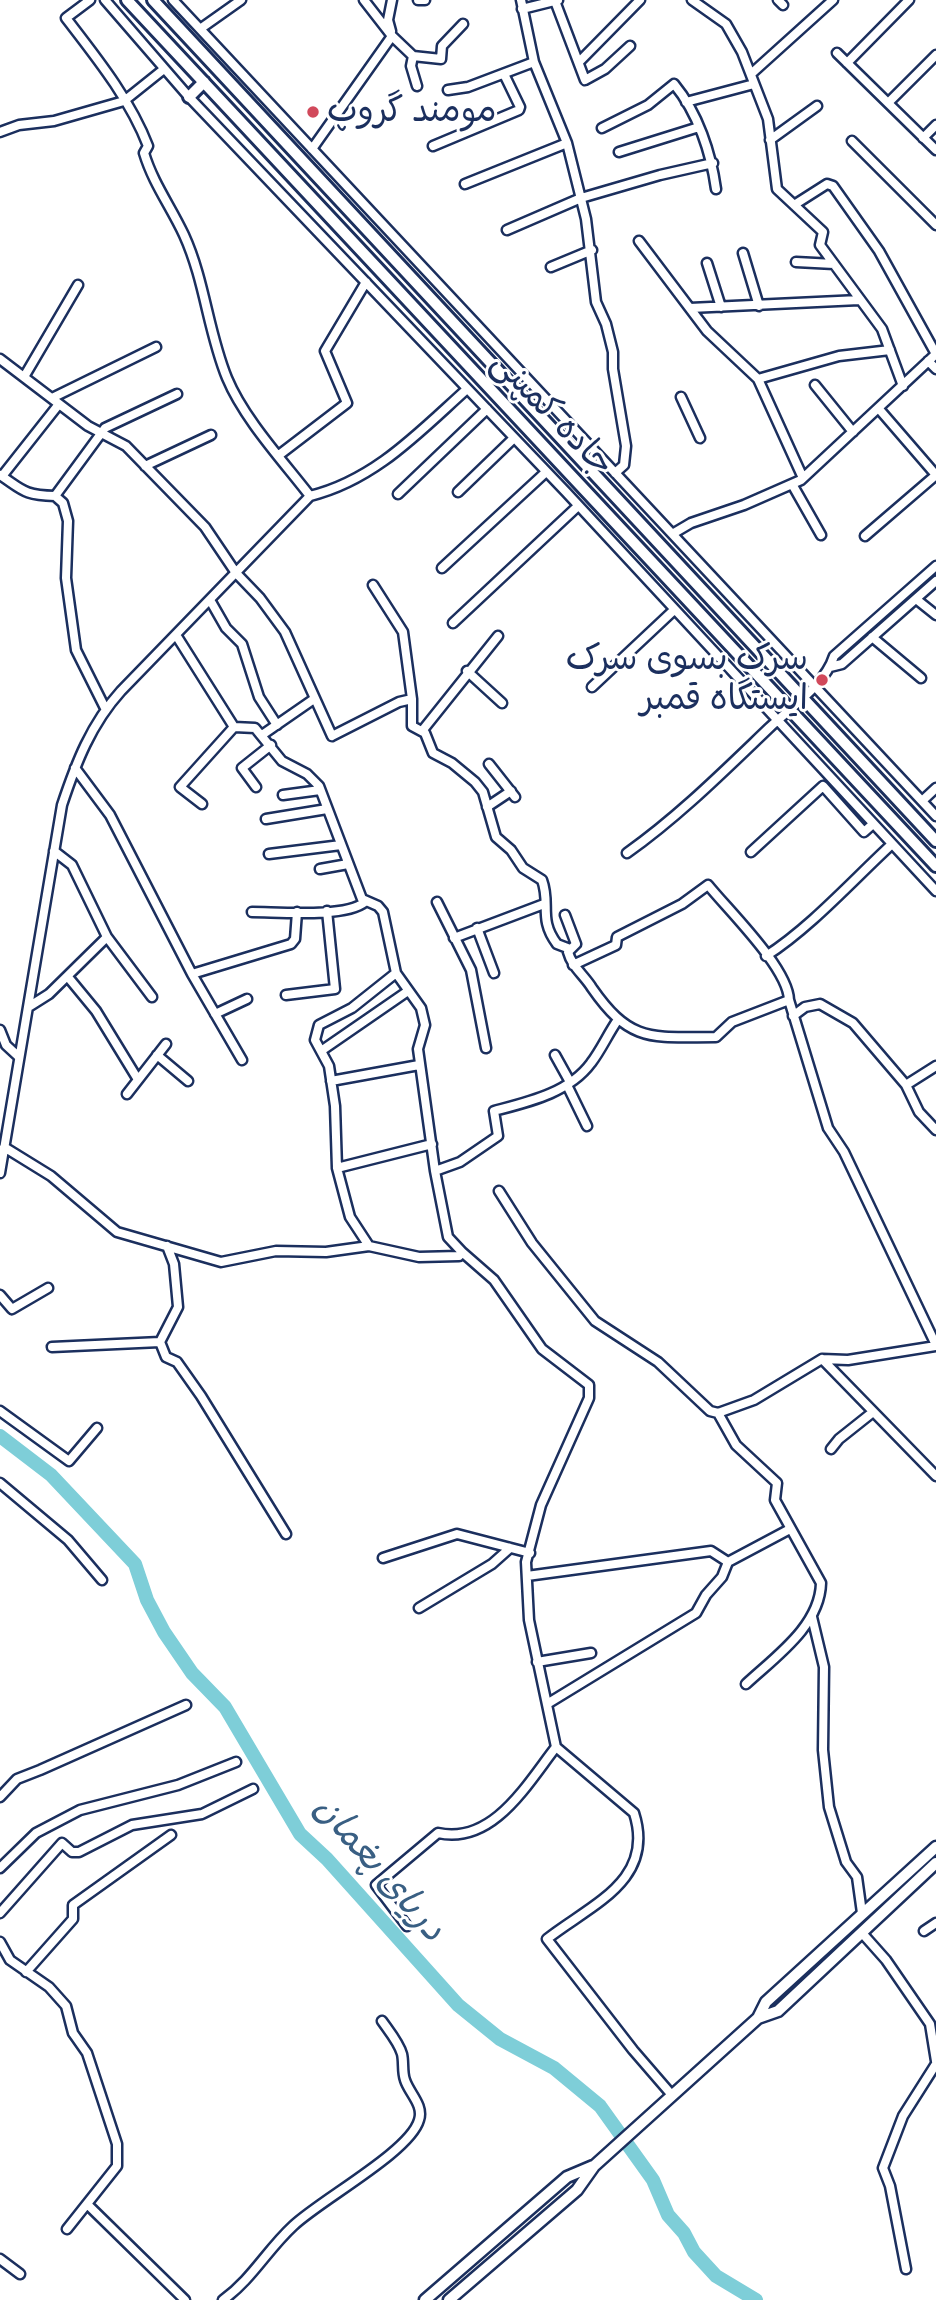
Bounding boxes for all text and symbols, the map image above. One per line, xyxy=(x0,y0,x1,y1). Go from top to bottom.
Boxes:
place label: مومند گروپ xyxy=(327,91,497,133)
marker: مومند گروپ xyxy=(305,104,321,120)
street label: جاده کمپنی xyxy=(482,342,622,486)
place label: سرک بسوی سرک ایستگاه قمبر xyxy=(566,639,808,721)
marker: سرک بسوی سرک ایستگاه قمبر xyxy=(814,672,830,688)
water label: دریای پغمان xyxy=(303,1787,455,1951)

